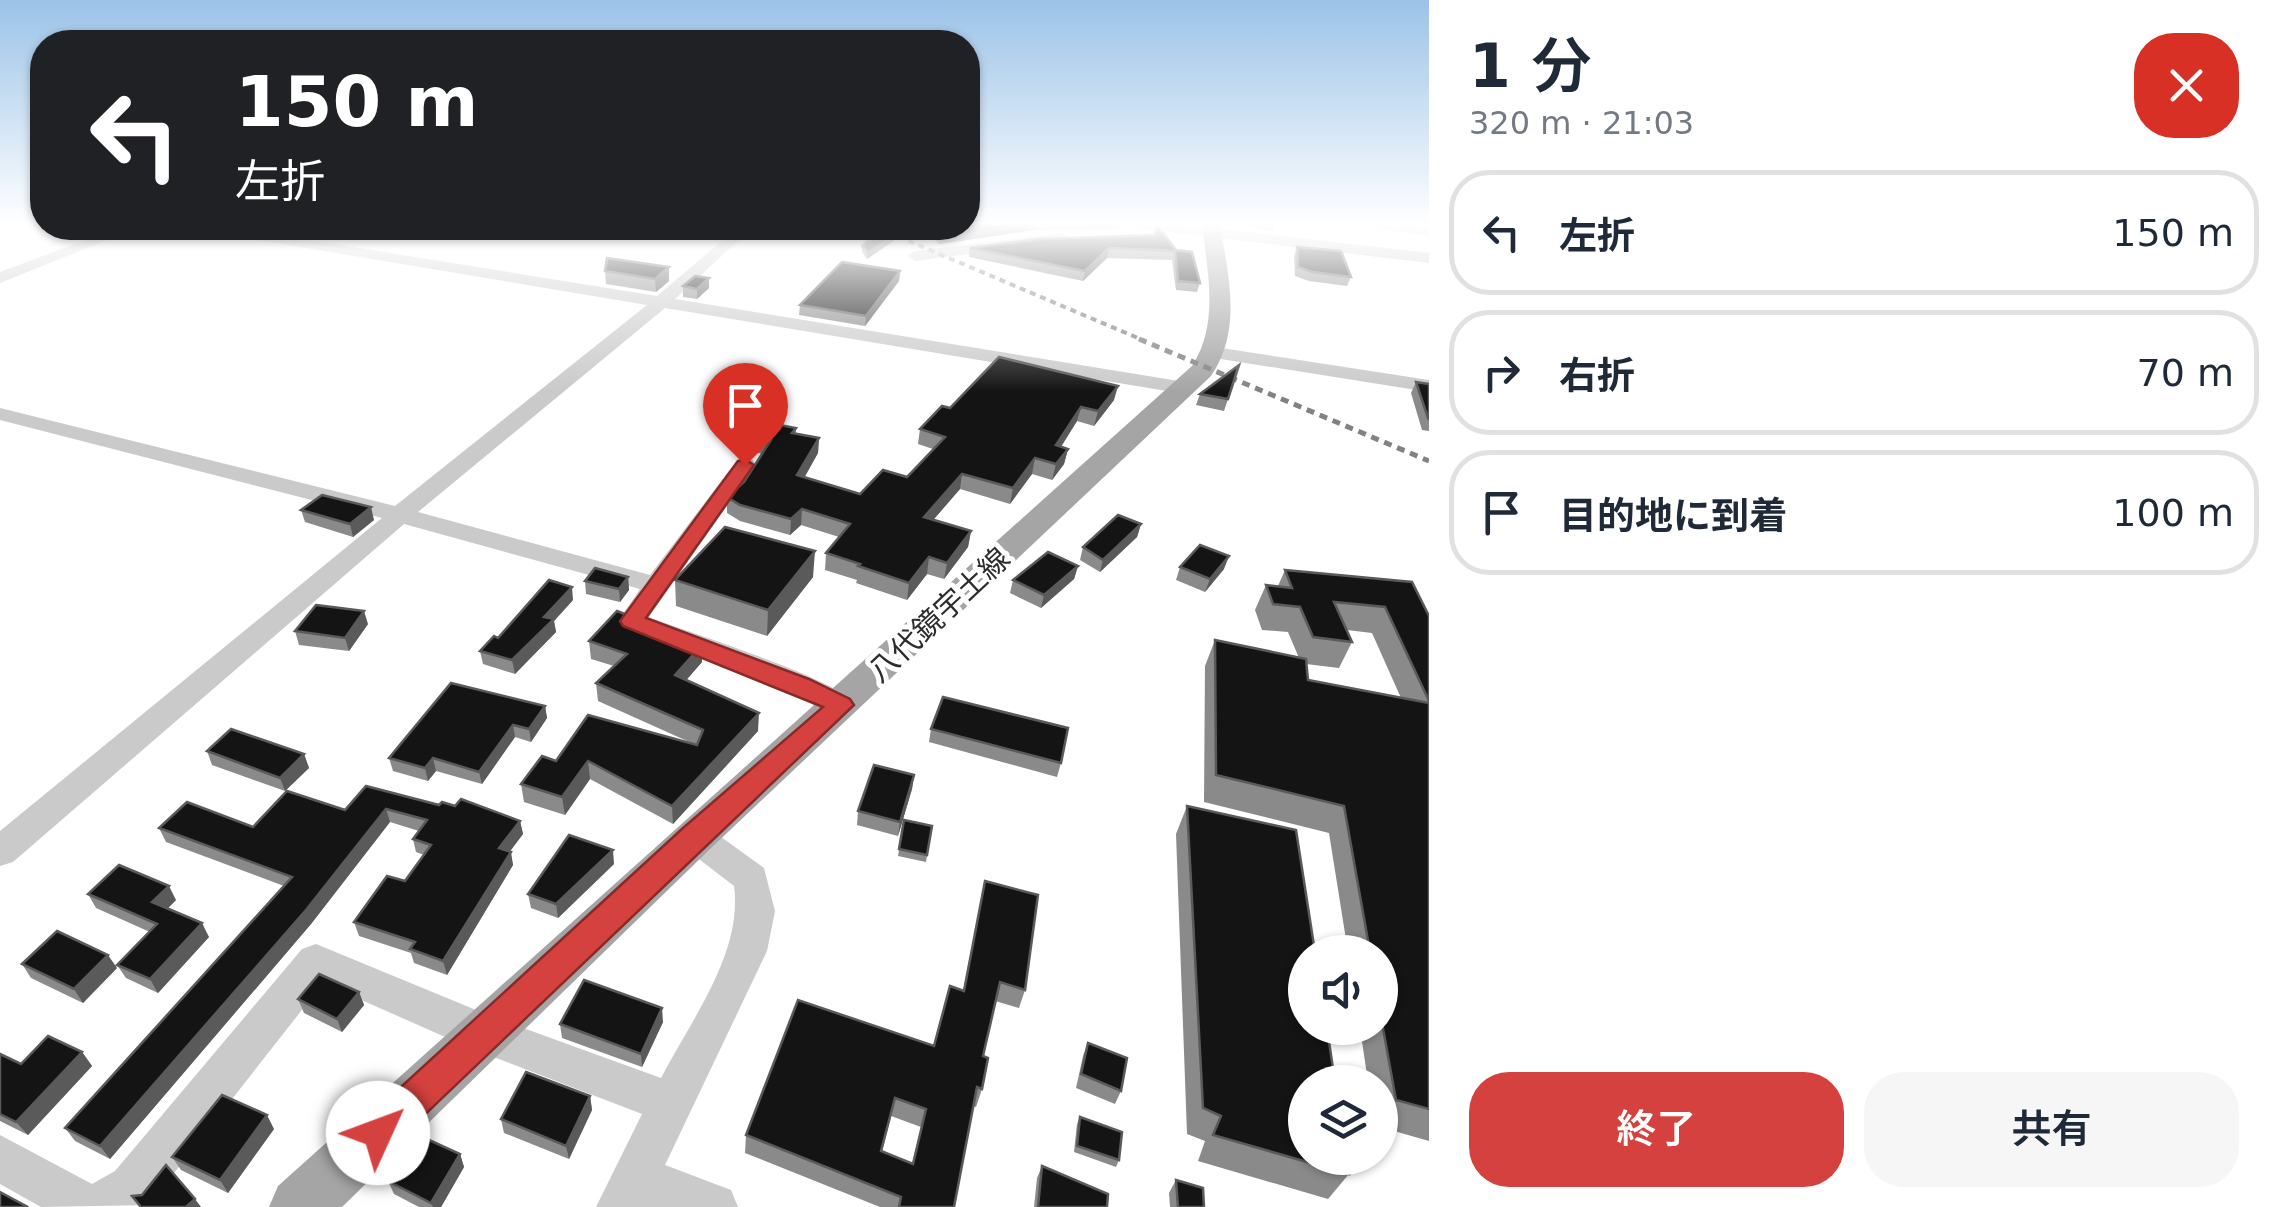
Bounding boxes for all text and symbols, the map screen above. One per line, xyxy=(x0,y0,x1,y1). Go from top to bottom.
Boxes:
text: 1 分 xyxy=(1469,31,1592,101)
button: close xyxy=(2134,33,2239,138)
text: 150 m xyxy=(235,61,478,143)
icon: left xyxy=(70,70,200,200)
text: 320 m · 21:03 xyxy=(1469,104,1694,142)
text: 左折 xyxy=(235,155,325,208)
icon: left xyxy=(1474,205,1529,260)
text: 150 m xyxy=(2112,211,2234,255)
text: 左折 xyxy=(1559,214,1635,258)
icon: right xyxy=(1474,345,1529,400)
text: 70 m xyxy=(2137,351,2234,395)
text: 右折 xyxy=(1559,354,1635,398)
pin xyxy=(703,363,788,466)
icon: arrive xyxy=(718,378,773,433)
icon: arrive xyxy=(1474,485,1529,540)
text: 100 m xyxy=(2112,491,2234,535)
text: 目的地に到着 xyxy=(1559,494,1787,538)
street label: 八代鏡宇土線 xyxy=(861,540,1016,689)
map controls xyxy=(1288,935,1398,1175)
button: sound xyxy=(1288,935,1398,1045)
button: layers xyxy=(1288,1065,1398,1175)
button: 終了 xyxy=(1469,1072,1844,1187)
button: 共有 xyxy=(1864,1072,2239,1187)
position arrow xyxy=(326,1081,430,1185)

